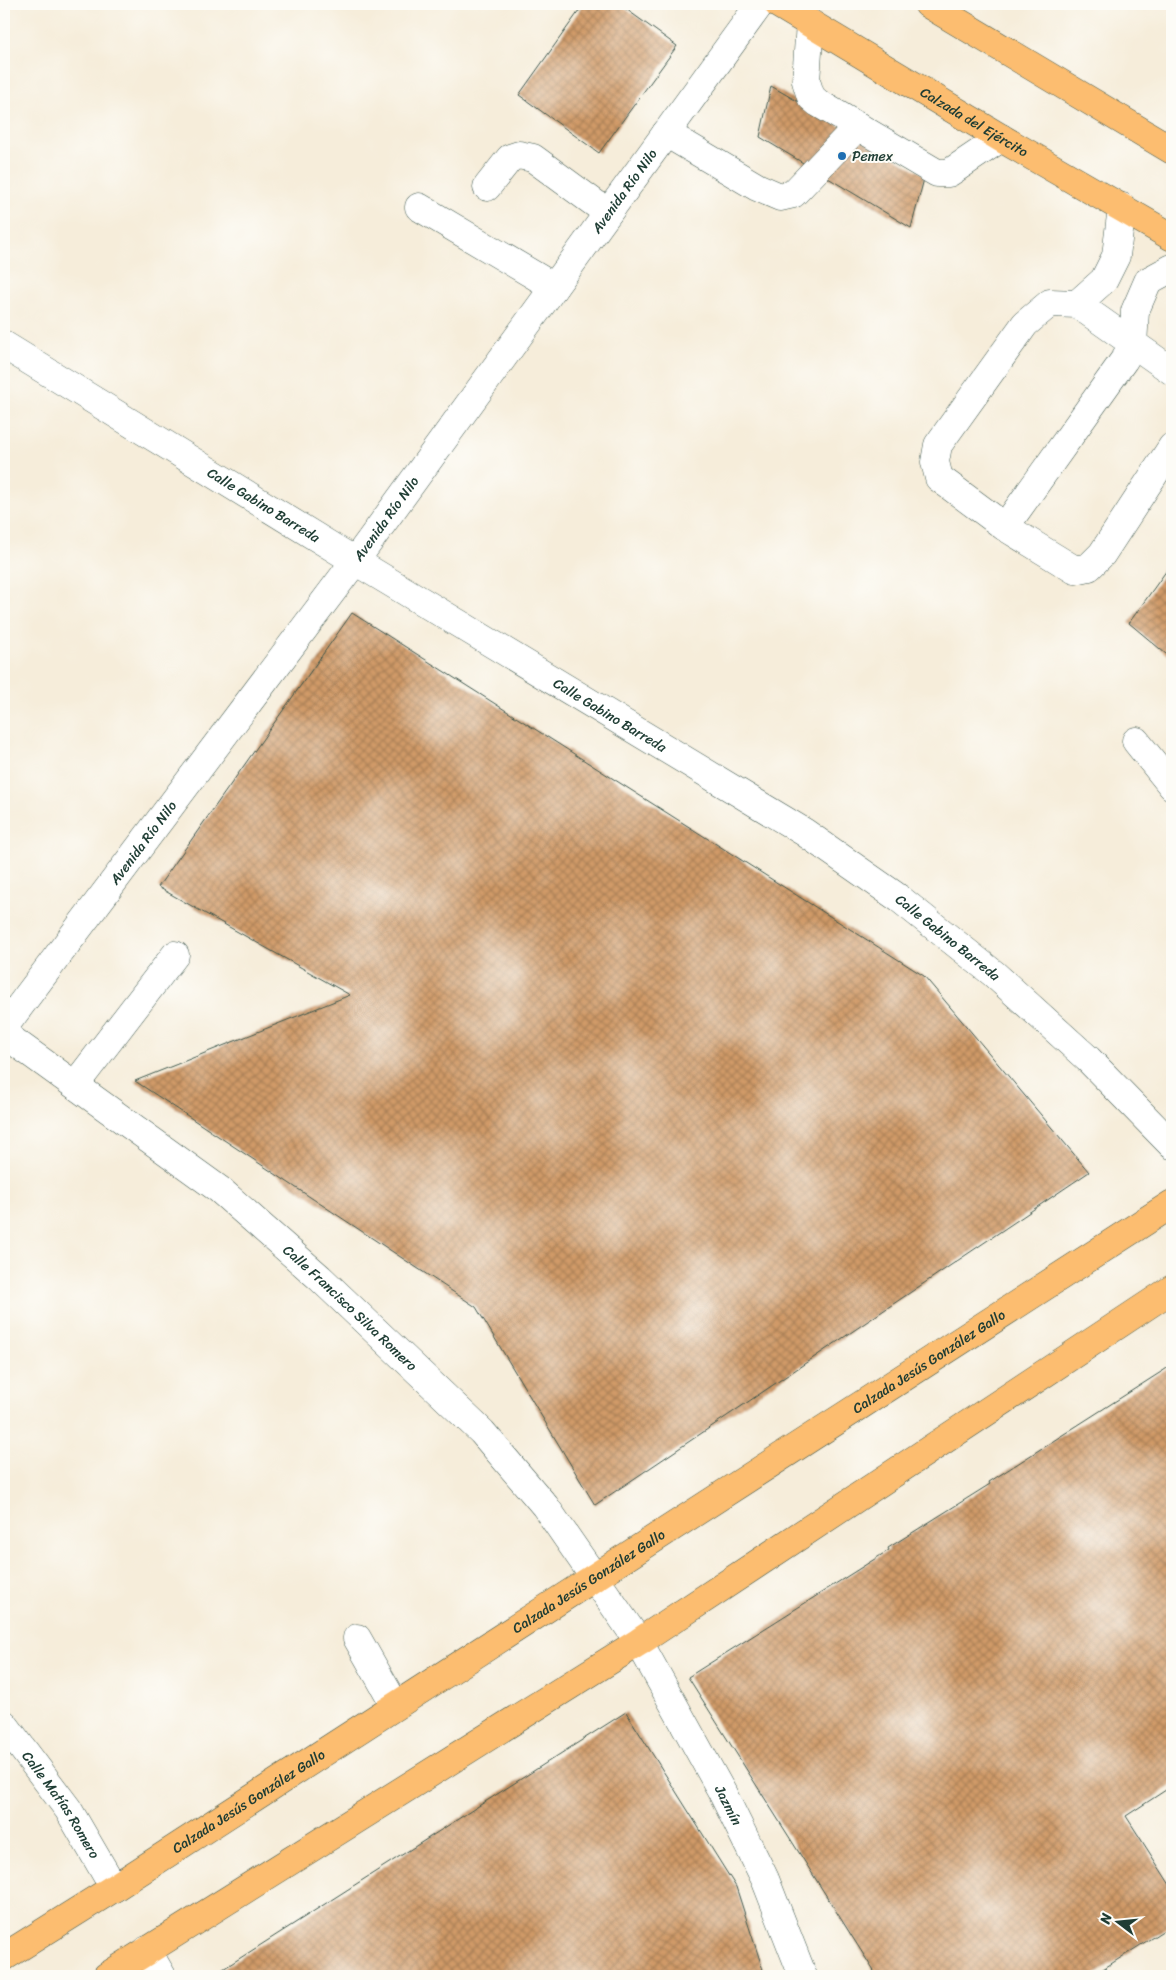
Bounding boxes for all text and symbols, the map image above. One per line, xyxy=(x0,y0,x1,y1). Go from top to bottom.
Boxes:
street label: Calzada del Ejército xyxy=(915,80,1033,164)
street label: Avenida Río Nilo xyxy=(584,143,664,240)
place label: Pemex xyxy=(852,144,894,169)
marker: Pemex xyxy=(836,150,848,162)
street label: Calle Gabino Barreda xyxy=(202,461,326,550)
street label: Avenida Río Nilo xyxy=(346,471,426,567)
street label: Calle Gabino Barreda xyxy=(548,671,672,760)
street label: Avenida Río Nilo xyxy=(103,795,184,891)
street label: Calle Gabino Barreda xyxy=(889,888,1007,988)
street label: Calle Francisco Silva Romero xyxy=(277,1239,423,1378)
street label: Calzada Jesús González Gallo xyxy=(847,1303,1011,1421)
street label: Calzada Jesús González Gallo xyxy=(507,1523,671,1641)
street label: Calzada Jesús González Gallo xyxy=(167,1743,330,1860)
street label: Calle Matías Romero xyxy=(15,1745,106,1864)
street label: Jazmín xyxy=(707,1780,749,1831)
north arrow xyxy=(1094,1898,1144,1948)
text: N xyxy=(1092,1910,1119,1928)

